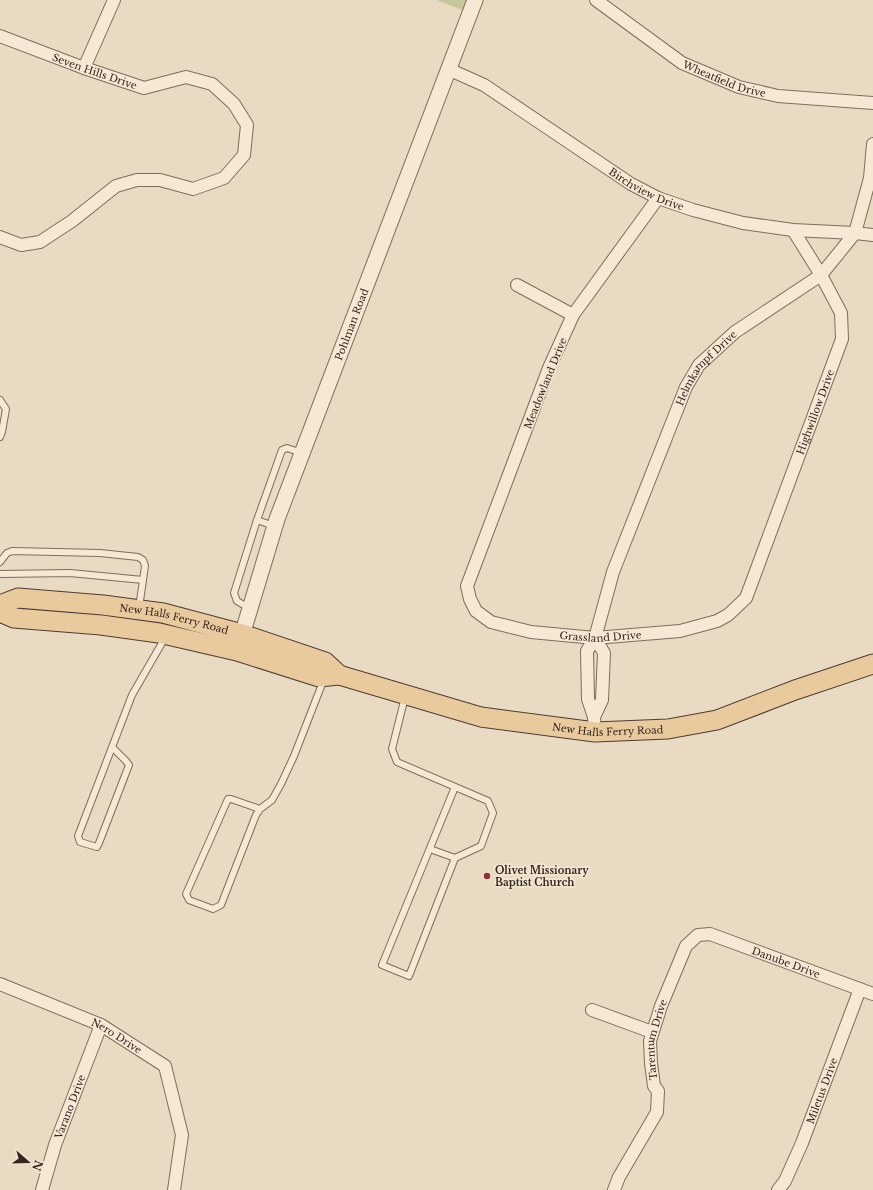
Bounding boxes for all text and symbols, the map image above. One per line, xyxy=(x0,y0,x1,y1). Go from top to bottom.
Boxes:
street label: Seven Hills Drive xyxy=(50,51,139,92)
street label: Wheatfield Drive xyxy=(680,58,767,100)
street label: Birchview Drive xyxy=(606,165,686,214)
street label: Pohlman Road xyxy=(332,286,371,362)
street label: Helmkampf Drive xyxy=(673,328,740,408)
street label: Meadowland Drive xyxy=(521,335,570,431)
street label: Highwillow Drive xyxy=(794,367,837,456)
street label: New Halls Ferry Road xyxy=(119,601,230,637)
street label: Grassland Drive xyxy=(559,628,642,645)
street label: New Halls Ferry Road xyxy=(551,720,664,739)
place label: Olivet Missionary Baptist Church xyxy=(495,864,589,889)
marker: Olivet Missionary Baptist Church xyxy=(482,871,492,881)
street label: Danube Drive xyxy=(750,944,822,981)
street label: Tarentum Drive xyxy=(644,997,670,1081)
street label: Nero Drive xyxy=(89,1016,145,1057)
street label: Miletus Drive xyxy=(804,1056,841,1126)
street label: Varano Drive xyxy=(52,1073,88,1142)
north arrow xyxy=(8,1142,48,1182)
text: N xyxy=(29,1158,46,1173)

